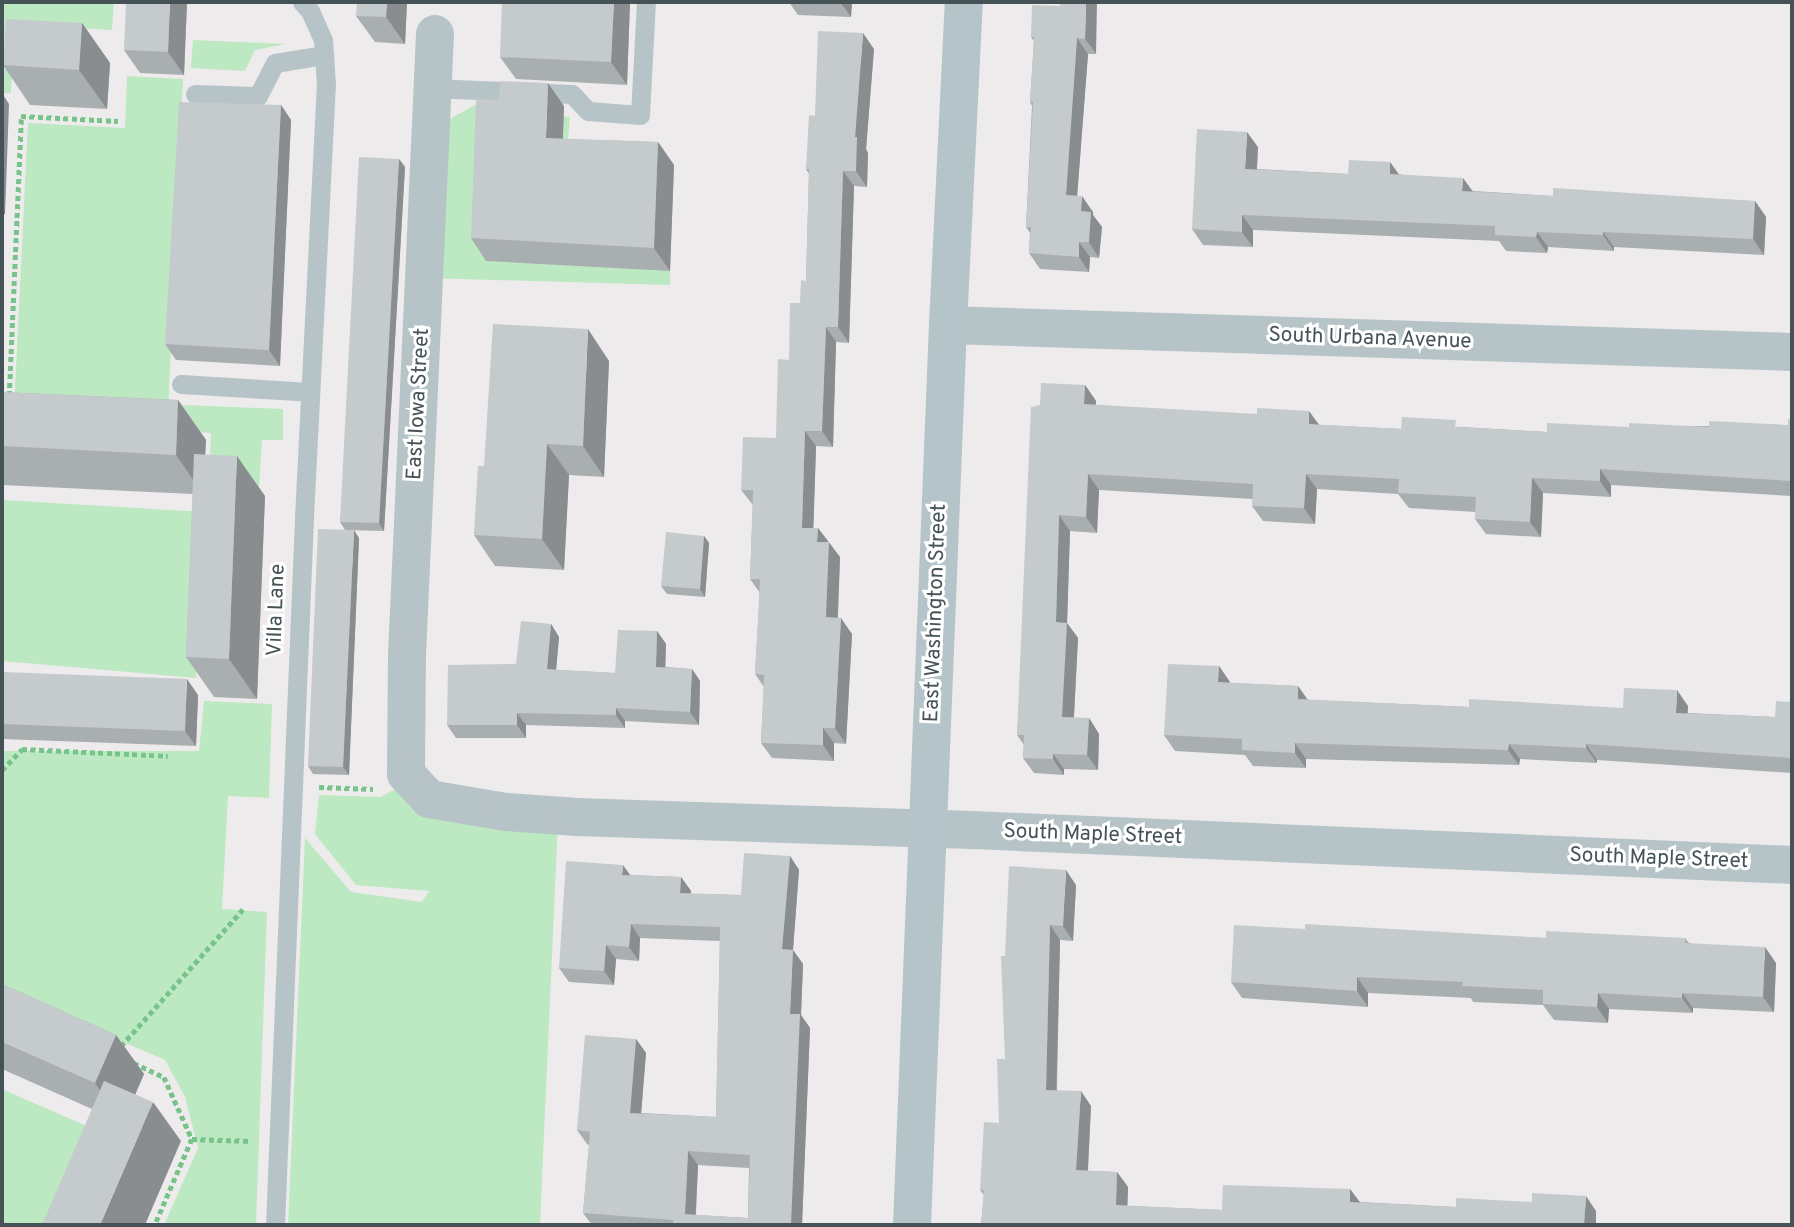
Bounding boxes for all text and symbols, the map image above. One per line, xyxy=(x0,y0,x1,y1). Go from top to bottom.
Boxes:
street label: South Urbana Avenue xyxy=(1268,323,1472,355)
street label: East Iowa Street xyxy=(402,327,436,481)
street label: East Washington Street xyxy=(920,503,952,723)
street label: Villa Lane xyxy=(263,563,291,657)
street label: South Maple Street xyxy=(1003,819,1183,851)
street label: South Maple Street xyxy=(1569,843,1749,875)

